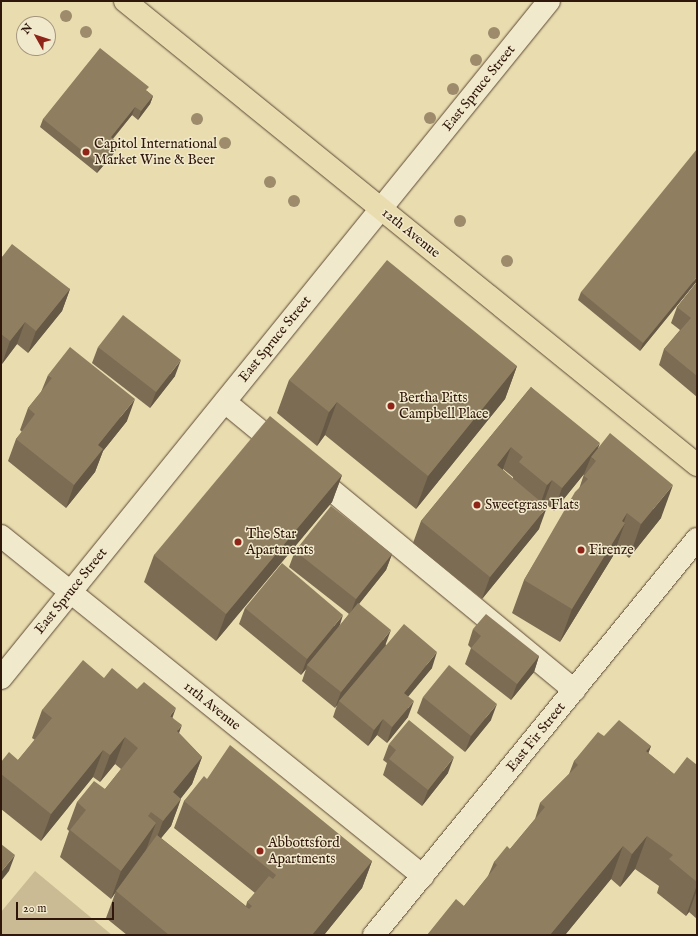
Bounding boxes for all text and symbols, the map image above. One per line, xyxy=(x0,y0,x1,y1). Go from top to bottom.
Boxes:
north arrow xyxy=(16,16,56,56)
text: N xyxy=(19,21,36,37)
street label: East Spruce Street xyxy=(439,42,519,134)
place label: Capitol International Market Wine & Beer xyxy=(94,136,217,168)
marker: Capitol International Market Wine & Beer xyxy=(81,147,91,157)
street label: 12th Avenue xyxy=(379,204,443,262)
street label: East Spruce Street xyxy=(235,293,315,385)
place label: Bertha Pitts Campbell Place xyxy=(399,390,489,422)
marker: Bertha Pitts Campbell Place xyxy=(386,401,396,411)
place label: Sweetgrass Flats xyxy=(485,497,579,513)
marker: Sweetgrass Flats xyxy=(472,500,482,510)
place label: The Star Apartments xyxy=(246,526,313,558)
marker: The Star Apartments xyxy=(233,537,243,547)
place label: Firenze xyxy=(589,542,634,558)
street label: East Spruce Street xyxy=(31,545,111,637)
marker: Firenze xyxy=(576,545,586,555)
street label: 11th Avenue xyxy=(180,678,244,734)
street label: East Fir Street xyxy=(503,699,569,775)
place label: Abbottsford Apartments xyxy=(268,835,340,868)
marker: Abbottsford Apartments xyxy=(255,846,265,856)
scale bar xyxy=(18,894,116,920)
text: 20 m xyxy=(23,901,46,916)

